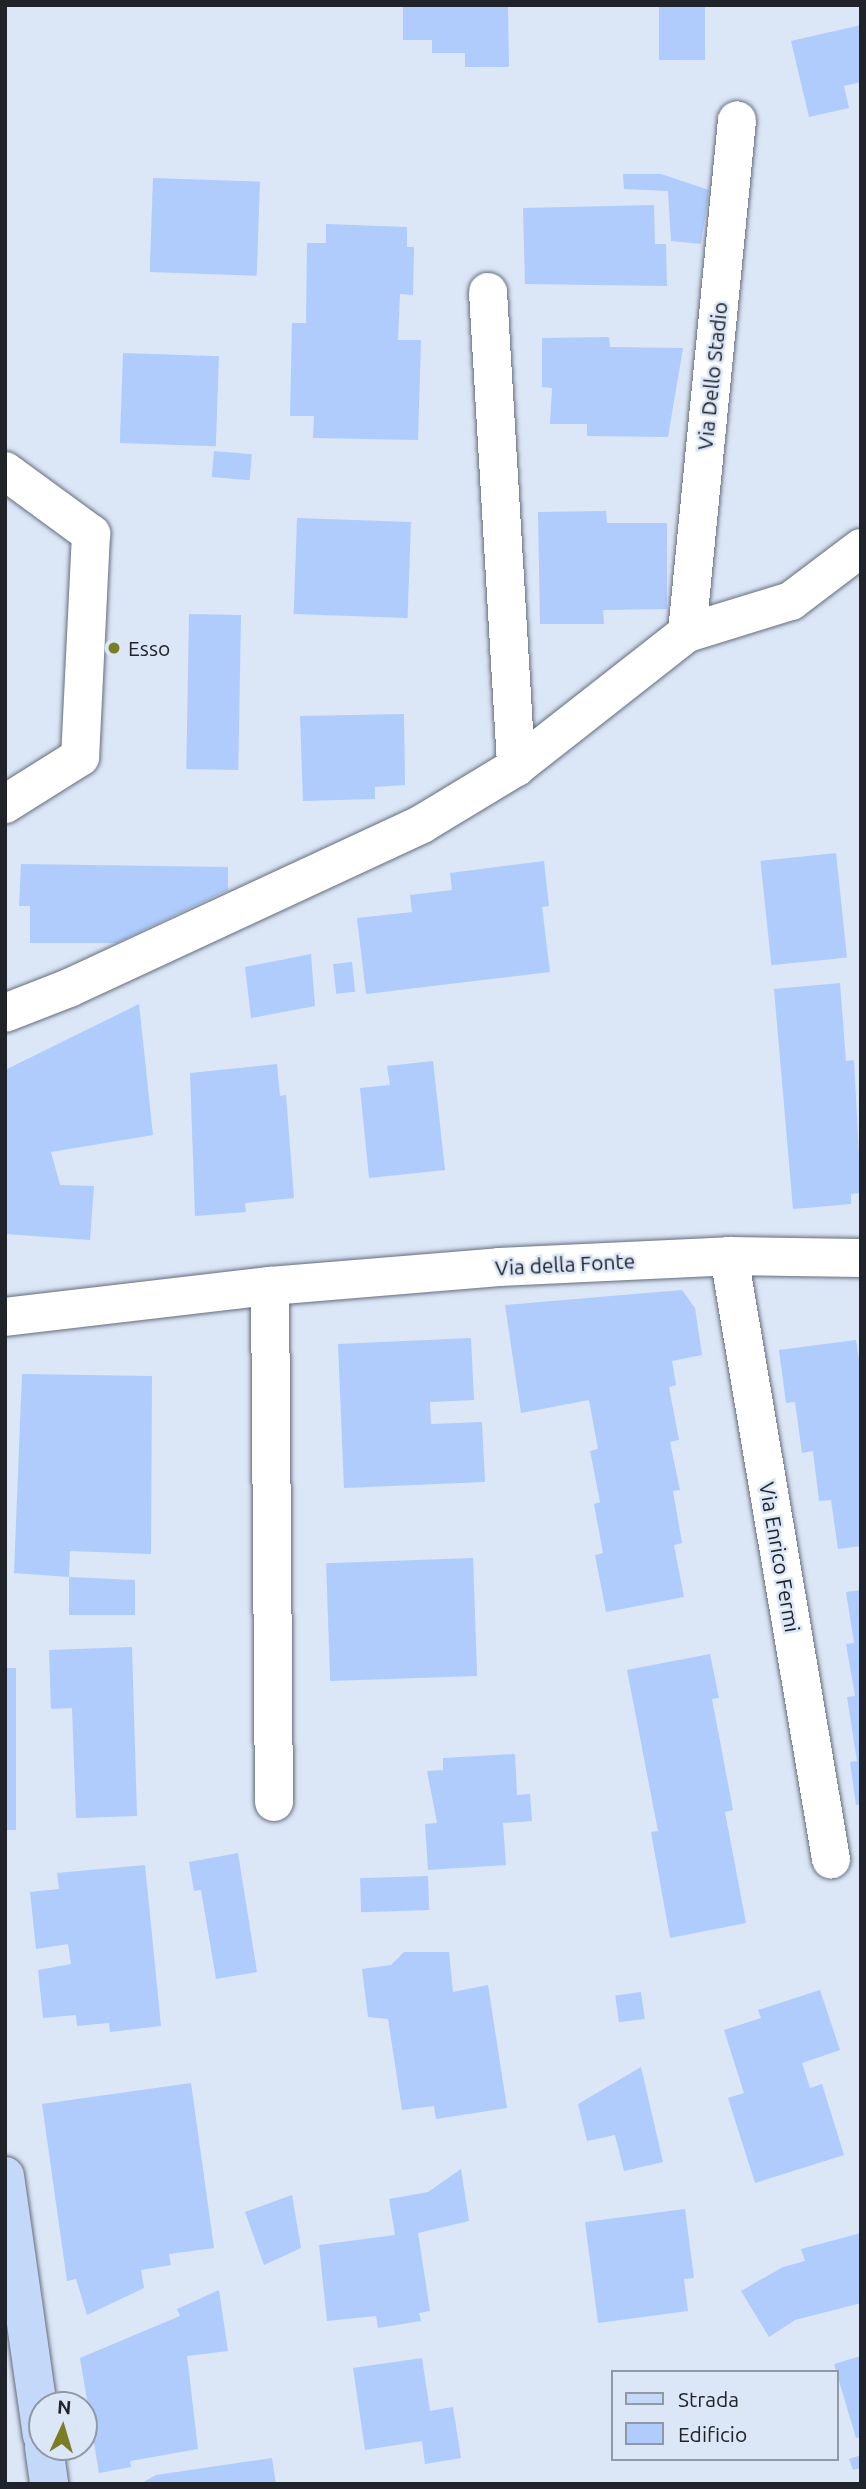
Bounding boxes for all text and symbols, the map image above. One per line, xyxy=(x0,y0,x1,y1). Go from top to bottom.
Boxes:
street label: Via Dello Stadio xyxy=(692,301,732,451)
place label: Esso xyxy=(128,635,170,661)
marker: Esso xyxy=(106,640,122,656)
street label: Via della Fonte xyxy=(494,1248,636,1280)
street label: Via Enrico Fermi xyxy=(754,1480,806,1634)
legend xyxy=(610,2370,838,2461)
text: Strada xyxy=(678,2387,739,2411)
north arrow xyxy=(28,2391,98,2461)
text: N xyxy=(56,2396,72,2419)
text: Edificio xyxy=(678,2422,747,2446)

